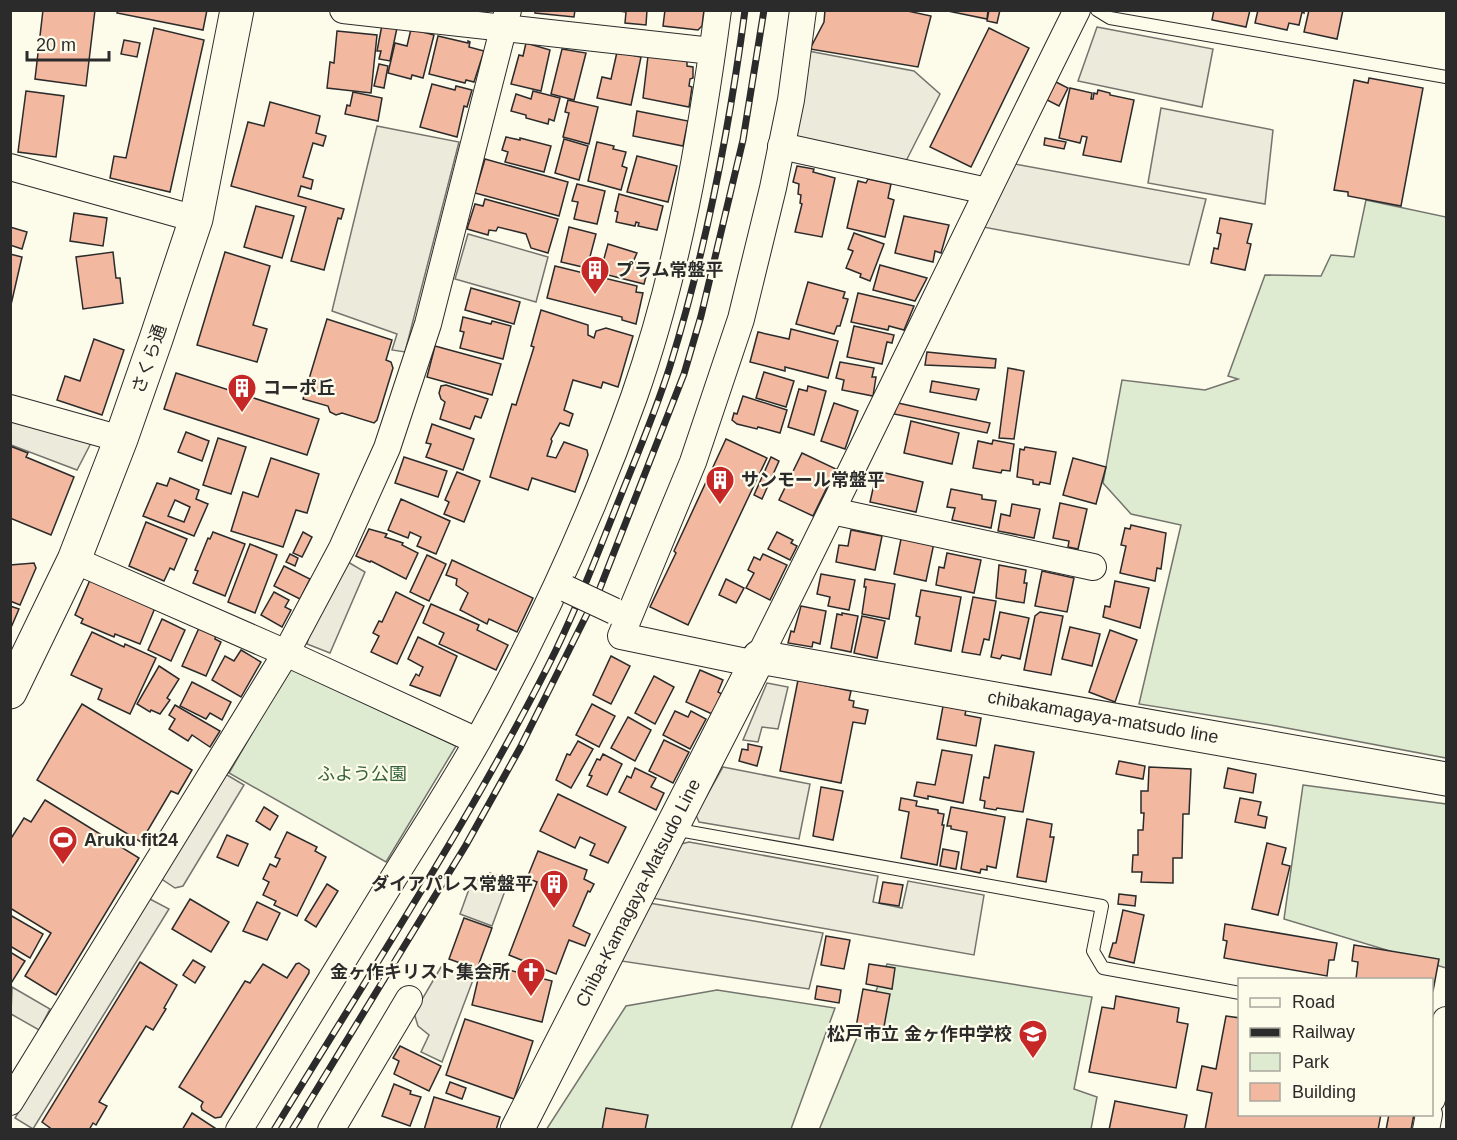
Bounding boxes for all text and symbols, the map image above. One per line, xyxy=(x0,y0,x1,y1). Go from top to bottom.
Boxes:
scale bar xyxy=(27,24,110,62)
text: 20 m xyxy=(36,35,76,55)
building icon: プラム常盤平 xyxy=(579,254,611,296)
place label: プラム常盤平 xyxy=(616,260,723,280)
street label: さくら通 xyxy=(128,322,170,396)
building icon: コーポ丘 xyxy=(226,372,258,414)
place label: コーポ丘 xyxy=(263,378,335,398)
building icon: サンモール常盤平 xyxy=(704,464,736,506)
place label: サンモール常盤平 xyxy=(741,470,885,490)
street label: chibakamagaya-matsudo line xyxy=(986,687,1220,747)
park label: ふよう公園 xyxy=(317,764,407,784)
street label: Chiba-Kamagaya-Matsudo Line xyxy=(572,776,704,1010)
sports icon: Aruku fit24 xyxy=(47,824,79,866)
place label: Aruku fit24 xyxy=(84,830,178,850)
building icon: ダイアパレス常盤平 xyxy=(538,868,570,910)
place label: ダイアパレス常盤平 xyxy=(371,874,533,894)
church icon: 金ヶ作キリスト集会所 xyxy=(515,956,547,998)
place label: 金ヶ作キリスト集会所 xyxy=(330,962,510,982)
legend xyxy=(1238,978,1433,1116)
text: Road xyxy=(1292,992,1335,1012)
school or university icon: 松戸市立 金ヶ作中学校 xyxy=(1017,1018,1049,1060)
text: Railway xyxy=(1292,1022,1355,1042)
place label: 松戸市立 金ヶ作中学校 xyxy=(827,1024,1012,1044)
text: Park xyxy=(1292,1052,1330,1072)
text: Building xyxy=(1292,1082,1356,1102)

